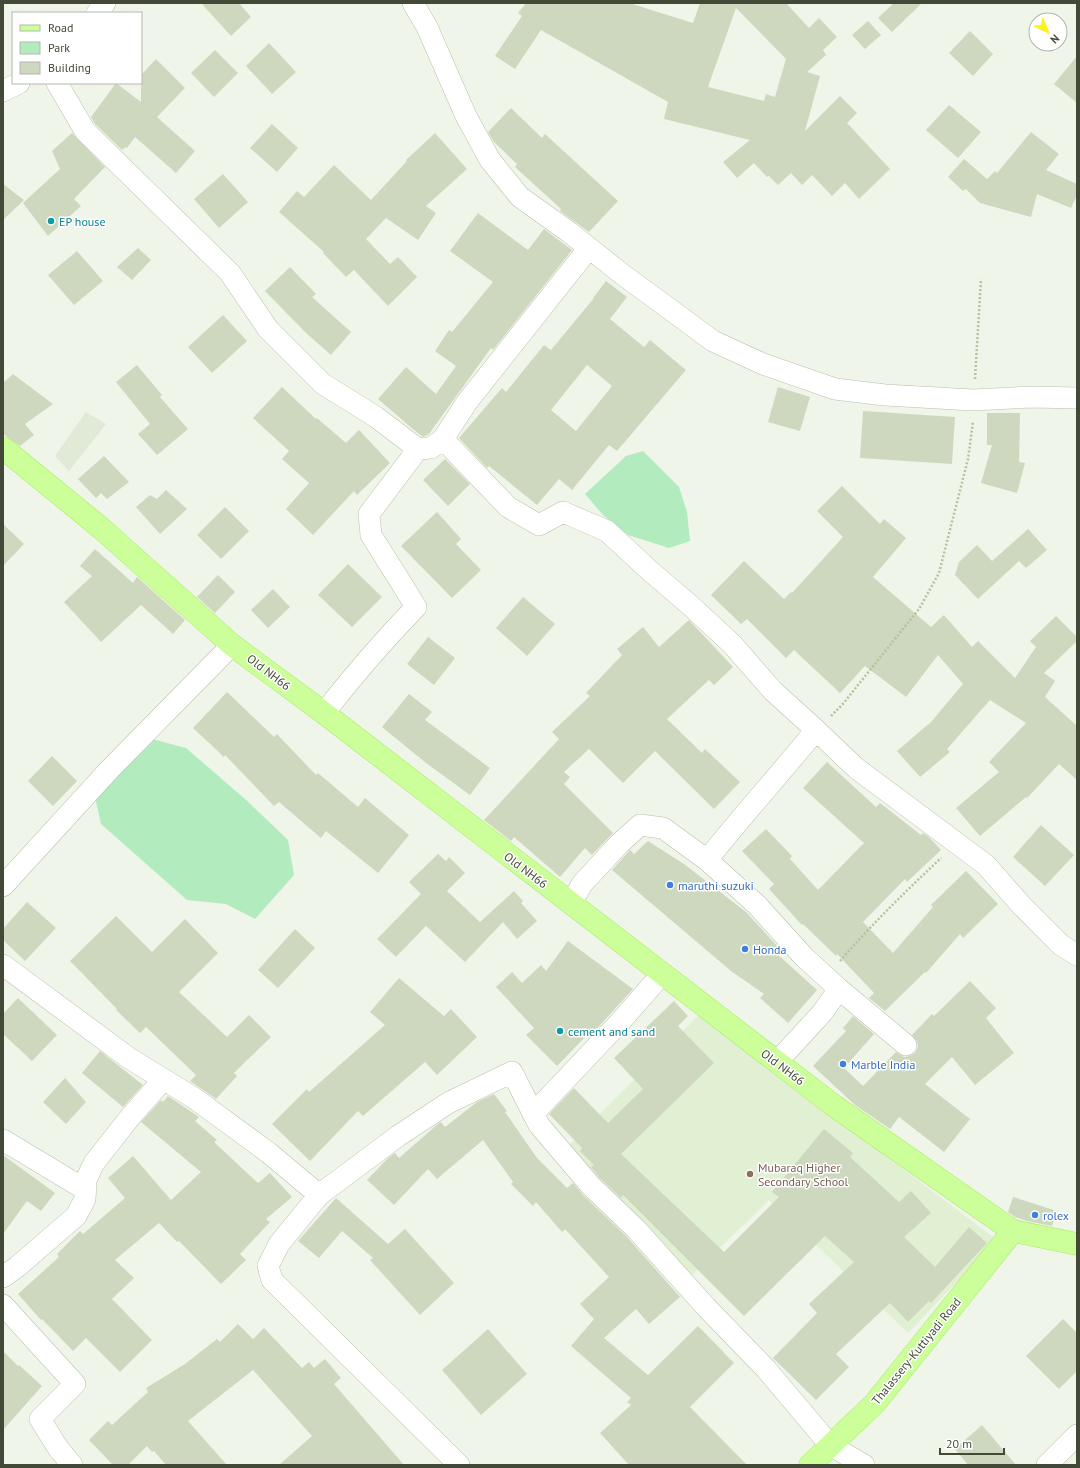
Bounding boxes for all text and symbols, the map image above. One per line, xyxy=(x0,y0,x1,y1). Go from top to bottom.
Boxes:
legend xyxy=(12,12,142,84)
north arrow xyxy=(1028,12,1068,52)
text: Road xyxy=(48,20,73,35)
text: N xyxy=(1047,32,1062,47)
text: Park xyxy=(48,40,70,55)
text: Building xyxy=(48,60,91,75)
place label: EP house xyxy=(59,214,105,229)
marker: EP house xyxy=(46,216,56,226)
street label: Old NH66 xyxy=(244,651,294,693)
street label: Old NH66 xyxy=(501,849,551,891)
place label: maruthi suzuki xyxy=(678,878,754,893)
marker: maruthi suzuki xyxy=(665,880,675,890)
place label: Honda xyxy=(753,942,787,957)
marker: Honda xyxy=(740,944,750,954)
place label: cement and sand xyxy=(568,1024,655,1039)
marker: cement and sand xyxy=(555,1026,565,1036)
street label: Old NH66 xyxy=(758,1046,808,1088)
place label: Marble India xyxy=(851,1057,916,1072)
marker: Marble India xyxy=(838,1059,848,1069)
place label: Mubaraq Higher Secondary School xyxy=(758,1160,849,1189)
marker: Mubaraq Higher Secondary School xyxy=(745,1169,755,1179)
place label: rolex xyxy=(1043,1208,1069,1223)
marker: rolex xyxy=(1030,1210,1040,1220)
street label: Thalassery-Kuttiyadi Road xyxy=(868,1294,964,1408)
scale bar xyxy=(940,1430,1004,1456)
text: 20 m xyxy=(946,1436,972,1451)

